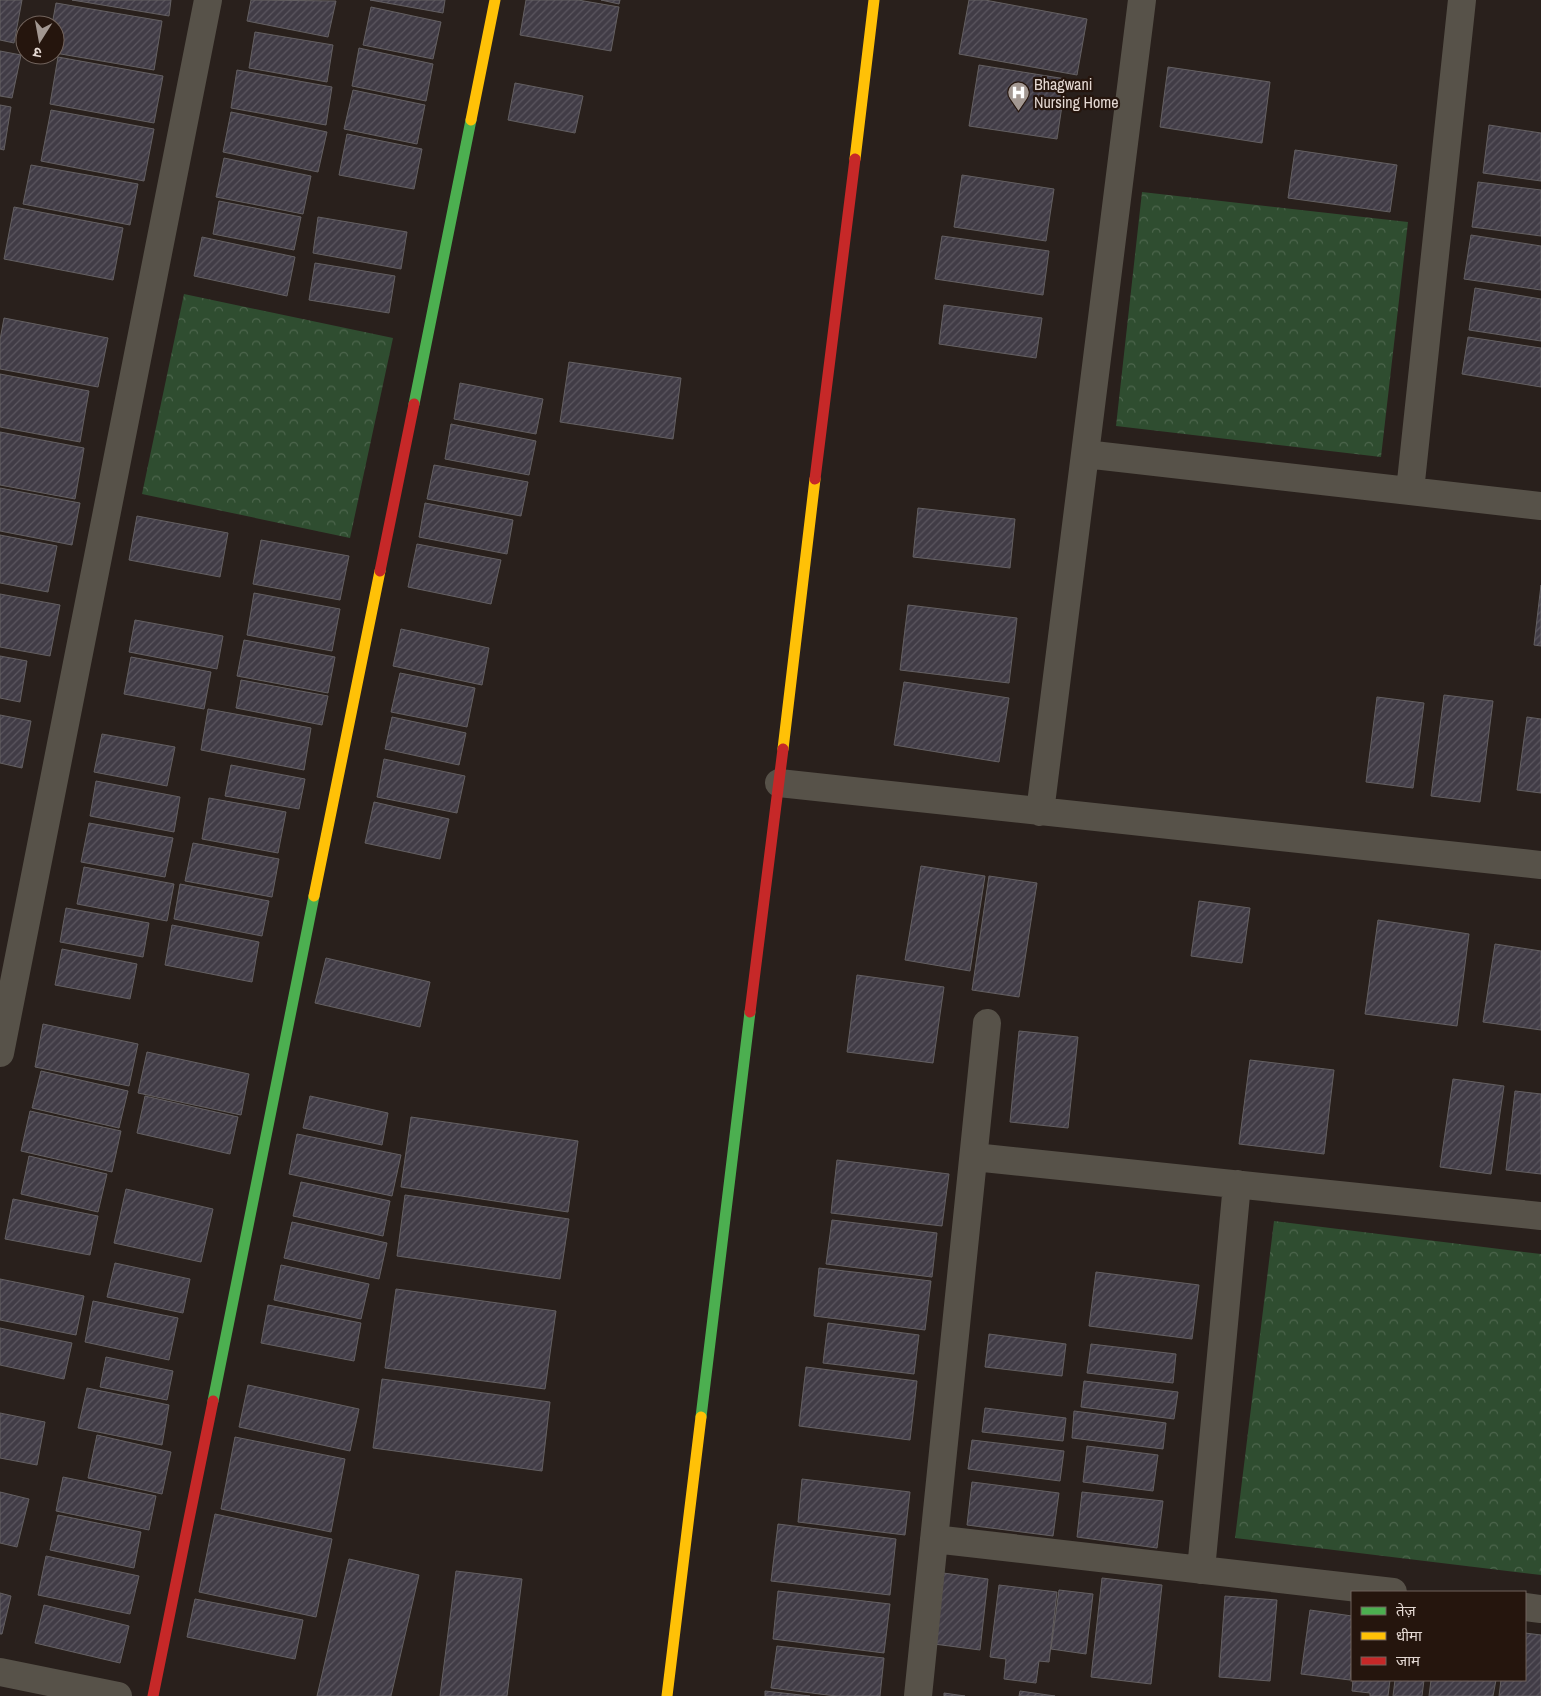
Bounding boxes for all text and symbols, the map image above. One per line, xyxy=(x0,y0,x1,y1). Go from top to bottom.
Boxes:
north arrow xyxy=(15,15,65,65)
text: उ xyxy=(31,43,43,62)
place label: Bhagwani Nursing Home xyxy=(1034,73,1119,113)
hospital icon: Bhagwani Nursing Home xyxy=(1006,81,1030,112)
legend xyxy=(1351,1591,1526,1681)
text: तेज़ xyxy=(1396,1600,1417,1621)
text: धीमा xyxy=(1396,1625,1423,1646)
text: जाम xyxy=(1396,1650,1421,1671)

